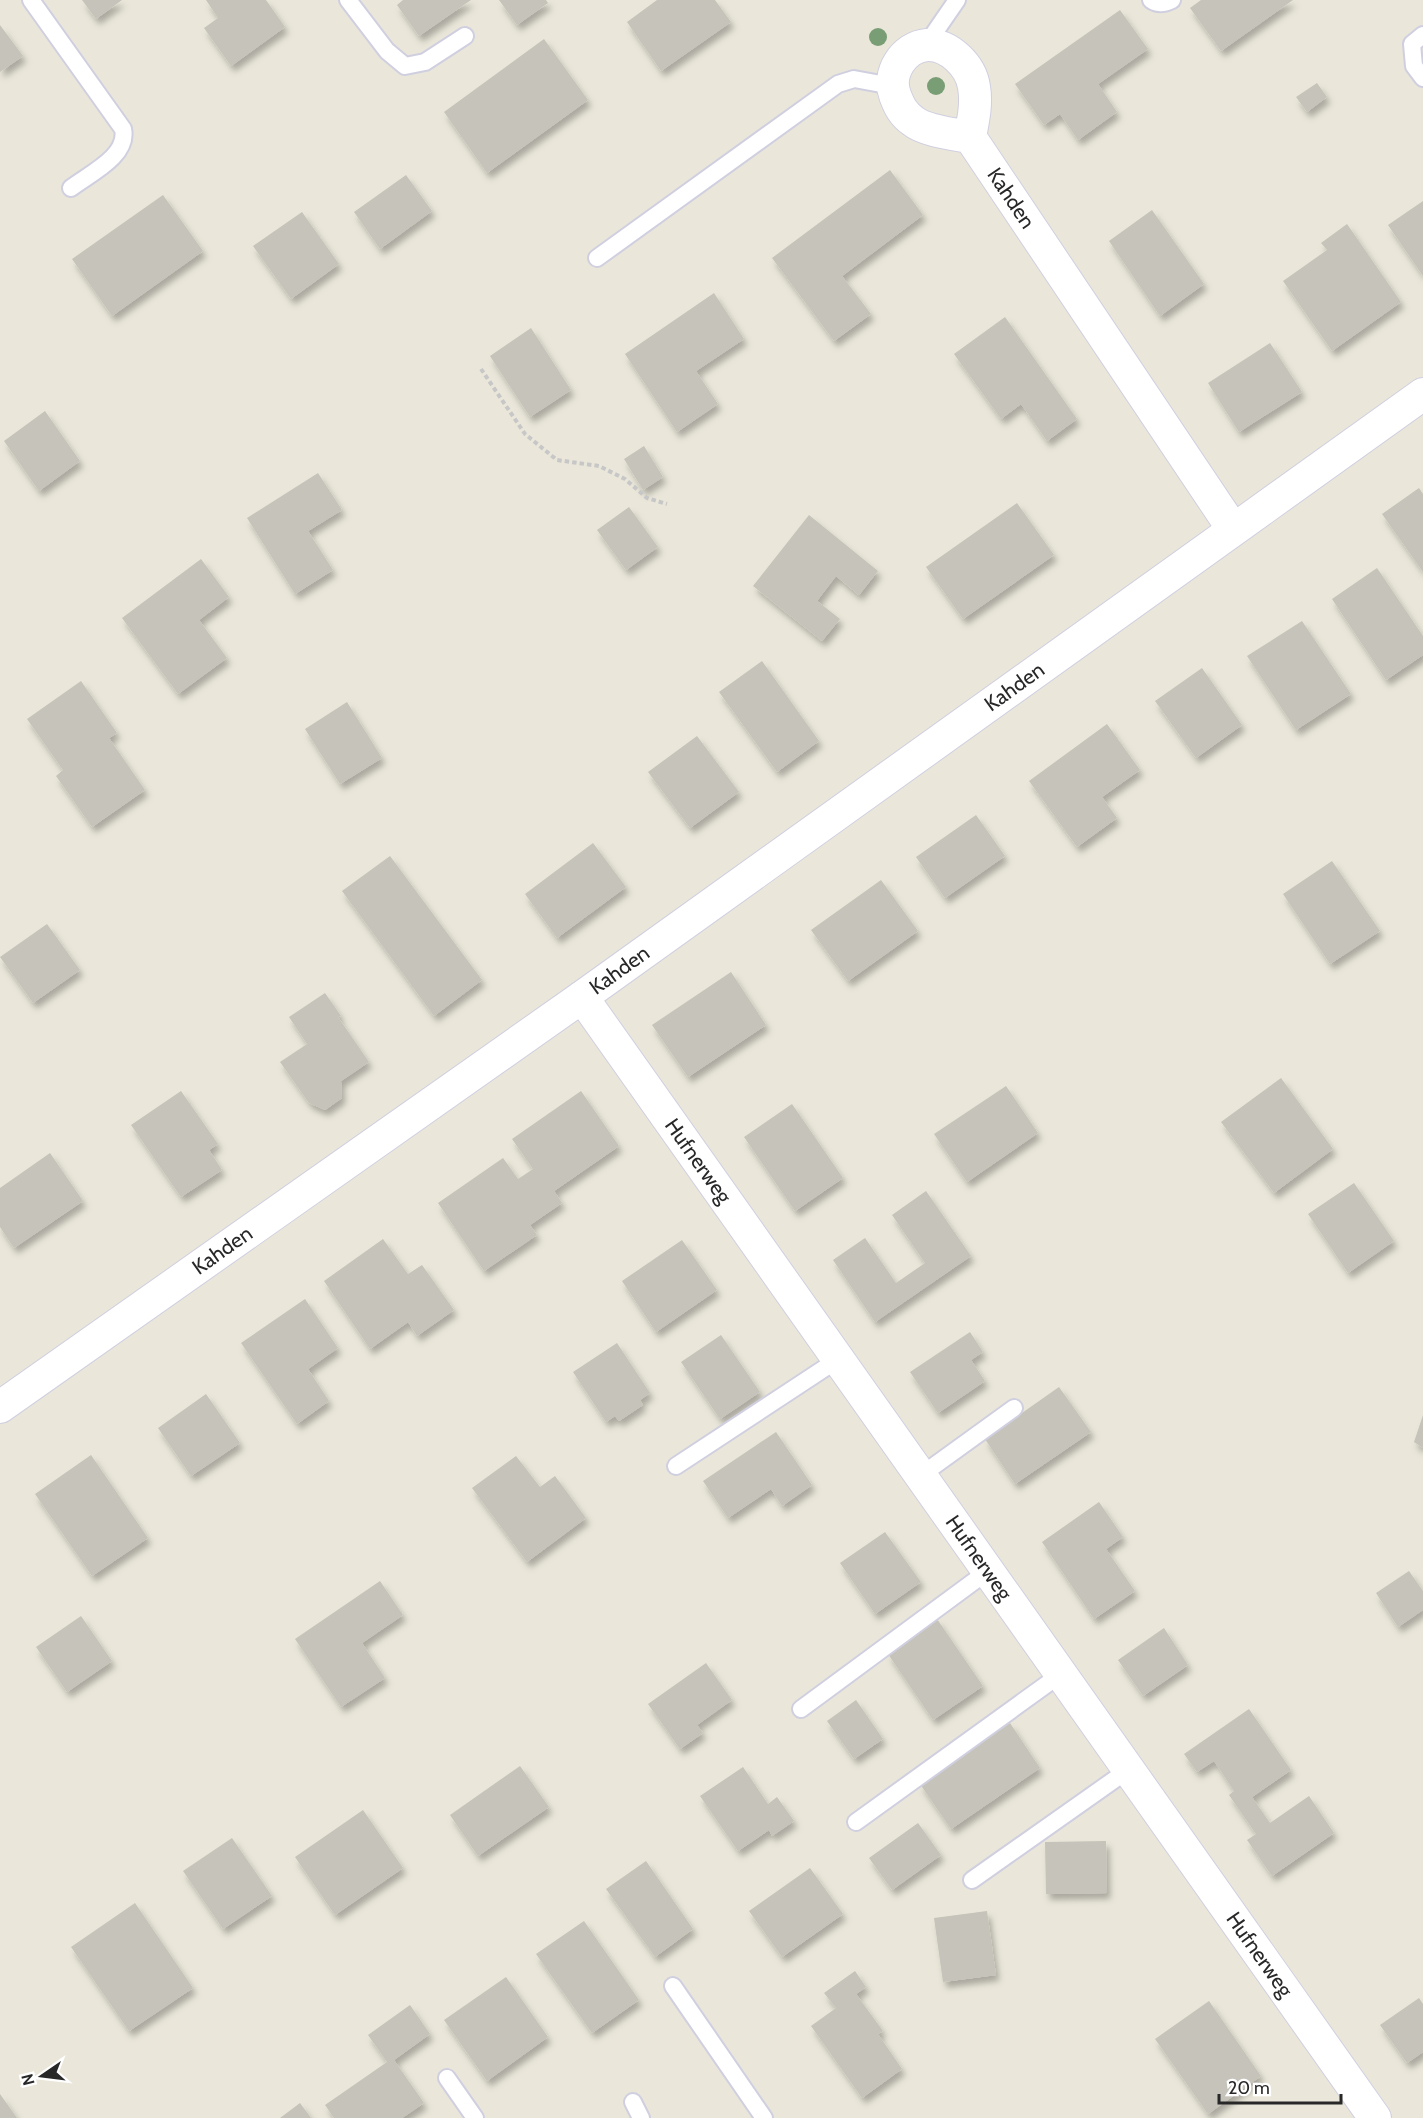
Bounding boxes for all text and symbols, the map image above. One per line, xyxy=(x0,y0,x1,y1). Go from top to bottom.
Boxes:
street label: Kahden xyxy=(982,163,1041,233)
street label: Kahden xyxy=(979,657,1049,716)
street label: Kahden xyxy=(584,940,654,1000)
street label: Hufnerweg xyxy=(660,1114,737,1208)
street label: Kahden xyxy=(187,1220,257,1280)
street label: Hufnerweg xyxy=(941,1510,1018,1605)
street label: Hufnerweg xyxy=(1221,1907,1299,2002)
north arrow xyxy=(12,2046,72,2106)
scale bar xyxy=(1219,2067,1340,2105)
text: N xyxy=(17,2072,39,2087)
text: 20 m xyxy=(1228,2077,1270,2099)

